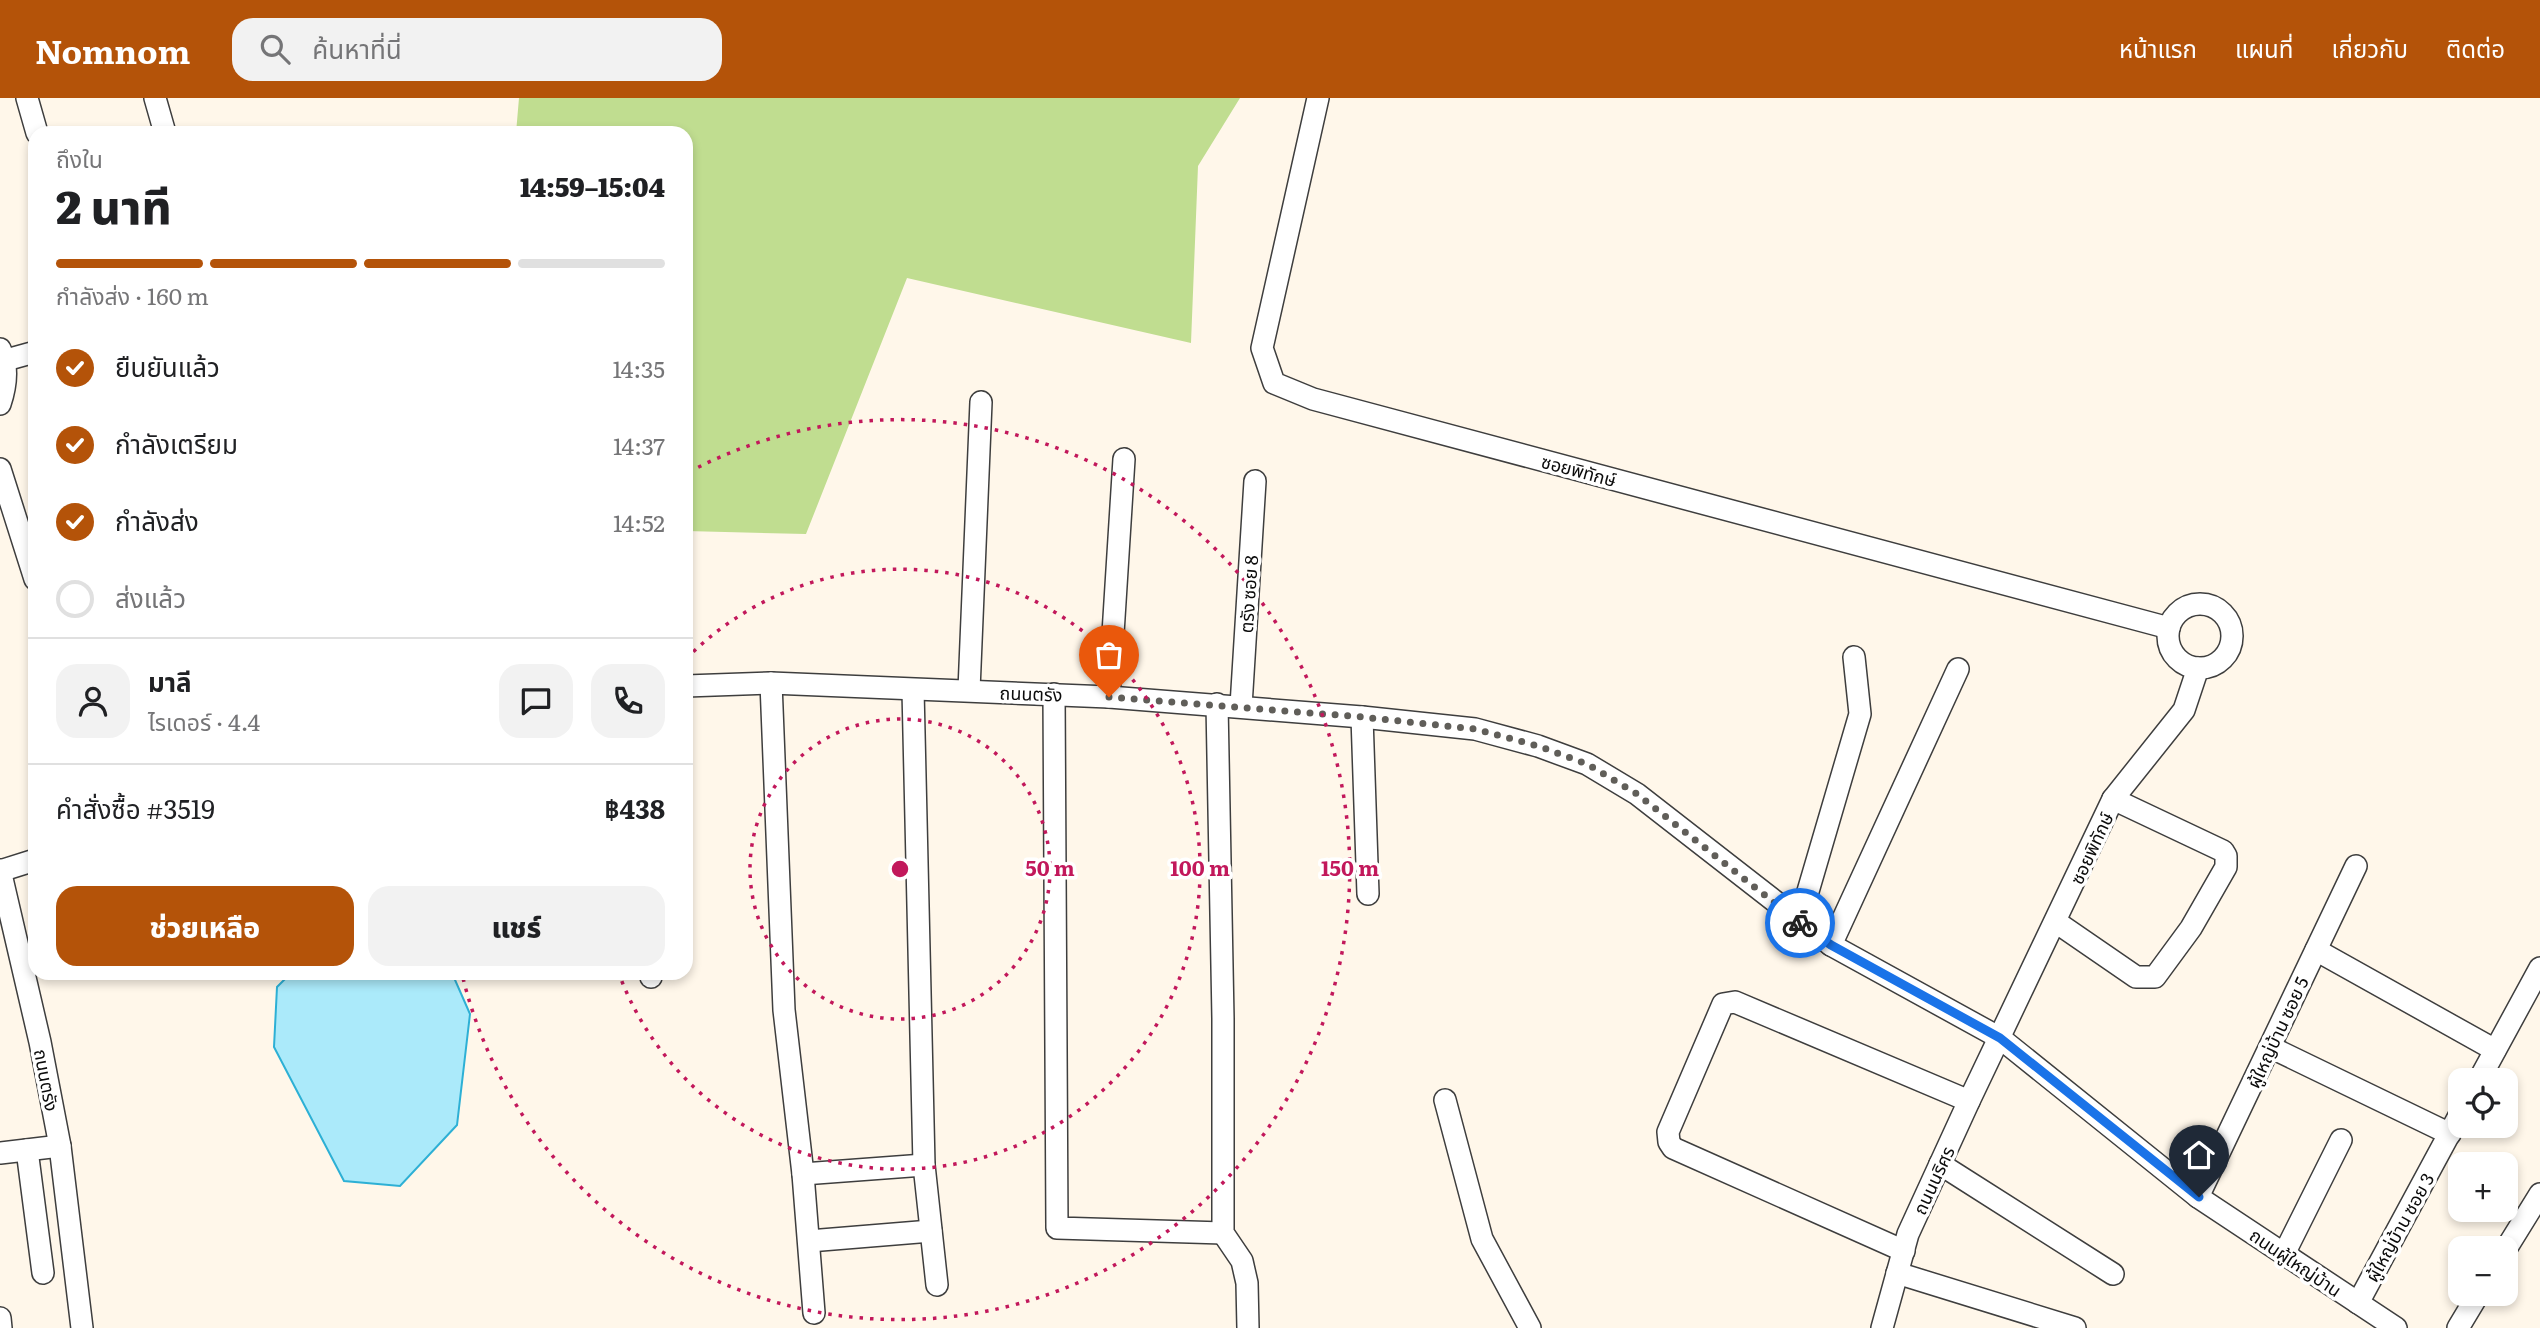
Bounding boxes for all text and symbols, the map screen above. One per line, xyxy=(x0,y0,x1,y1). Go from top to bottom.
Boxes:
search box xyxy=(232,18,722,81)
text: Nomnom xyxy=(35,25,190,74)
text: ค้นหาที่นี่ xyxy=(312,28,402,67)
icon: search xyxy=(256,30,294,68)
text: หน้าแรก xyxy=(2119,30,2197,65)
text: แผนที่ xyxy=(2235,30,2293,65)
text: เกี่ยวกับ xyxy=(2331,30,2408,65)
text: ติดต่อ xyxy=(2446,30,2505,65)
text: ถึงใน xyxy=(56,141,103,175)
text: 14:59–15:04 xyxy=(520,166,665,205)
text: 2 นาที xyxy=(56,170,171,238)
text: กำลังส่ง · 160 m xyxy=(56,278,209,312)
text: ยืนยันแล้ว xyxy=(115,346,220,385)
icon: check xyxy=(56,349,94,387)
text: 14:35 xyxy=(612,351,665,385)
text: กำลังเตรียม xyxy=(115,423,238,462)
icon: check xyxy=(56,426,94,464)
text: 14:37 xyxy=(613,428,665,462)
street label: ซอยพิทักษ์ xyxy=(1538,447,1620,493)
text: กำลังส่ง xyxy=(115,500,199,539)
icon: check xyxy=(56,503,94,541)
text: 14:52 xyxy=(613,505,665,539)
street label: ตรัง ซอย 8 xyxy=(1232,554,1264,634)
text: ส่งแล้ว xyxy=(115,577,186,616)
pin xyxy=(1079,625,1139,697)
icon: bag xyxy=(1090,636,1128,674)
text: มาลี xyxy=(148,661,192,700)
button: person xyxy=(56,664,130,738)
button: chat xyxy=(499,664,573,738)
button: phone xyxy=(591,664,665,738)
street label: ถนนตรัง xyxy=(999,678,1063,708)
text: ไรเดอร์ · 4.4 xyxy=(148,704,260,738)
text: คำสั่งซื้อ #3519 xyxy=(56,788,215,827)
text: ฿438 xyxy=(604,788,665,827)
street label: ซอยพิทักษ์ xyxy=(2063,807,2119,889)
text: 50 m xyxy=(1025,851,1075,882)
text: 100 m xyxy=(1170,851,1230,882)
text: 150 m xyxy=(1321,851,1379,882)
centre of rings xyxy=(888,857,912,881)
button: ช่วยเหลือ xyxy=(56,886,354,966)
button: แชร์ xyxy=(368,886,665,966)
courier xyxy=(1765,888,1835,958)
icon: bike xyxy=(1781,904,1819,942)
street label: ผู้ใหญ่บ้าน ซอย 5 xyxy=(2239,972,2315,1092)
street label: ถนนตรัง xyxy=(28,1047,66,1113)
map controls xyxy=(2448,1068,2518,1306)
button: locate xyxy=(2448,1068,2518,1138)
pin xyxy=(2169,1125,2229,1197)
icon: home xyxy=(2180,1136,2218,1174)
street label: ถนนนริศร xyxy=(1905,1141,1961,1219)
button: + xyxy=(2448,1152,2518,1222)
street label: ผู้ใหญ่บ้าน ซอย 3 xyxy=(2358,1168,2440,1286)
street label: ถนนผู้ใหญ่บ้าน xyxy=(2245,1221,2347,1303)
button: − xyxy=(2448,1236,2518,1306)

